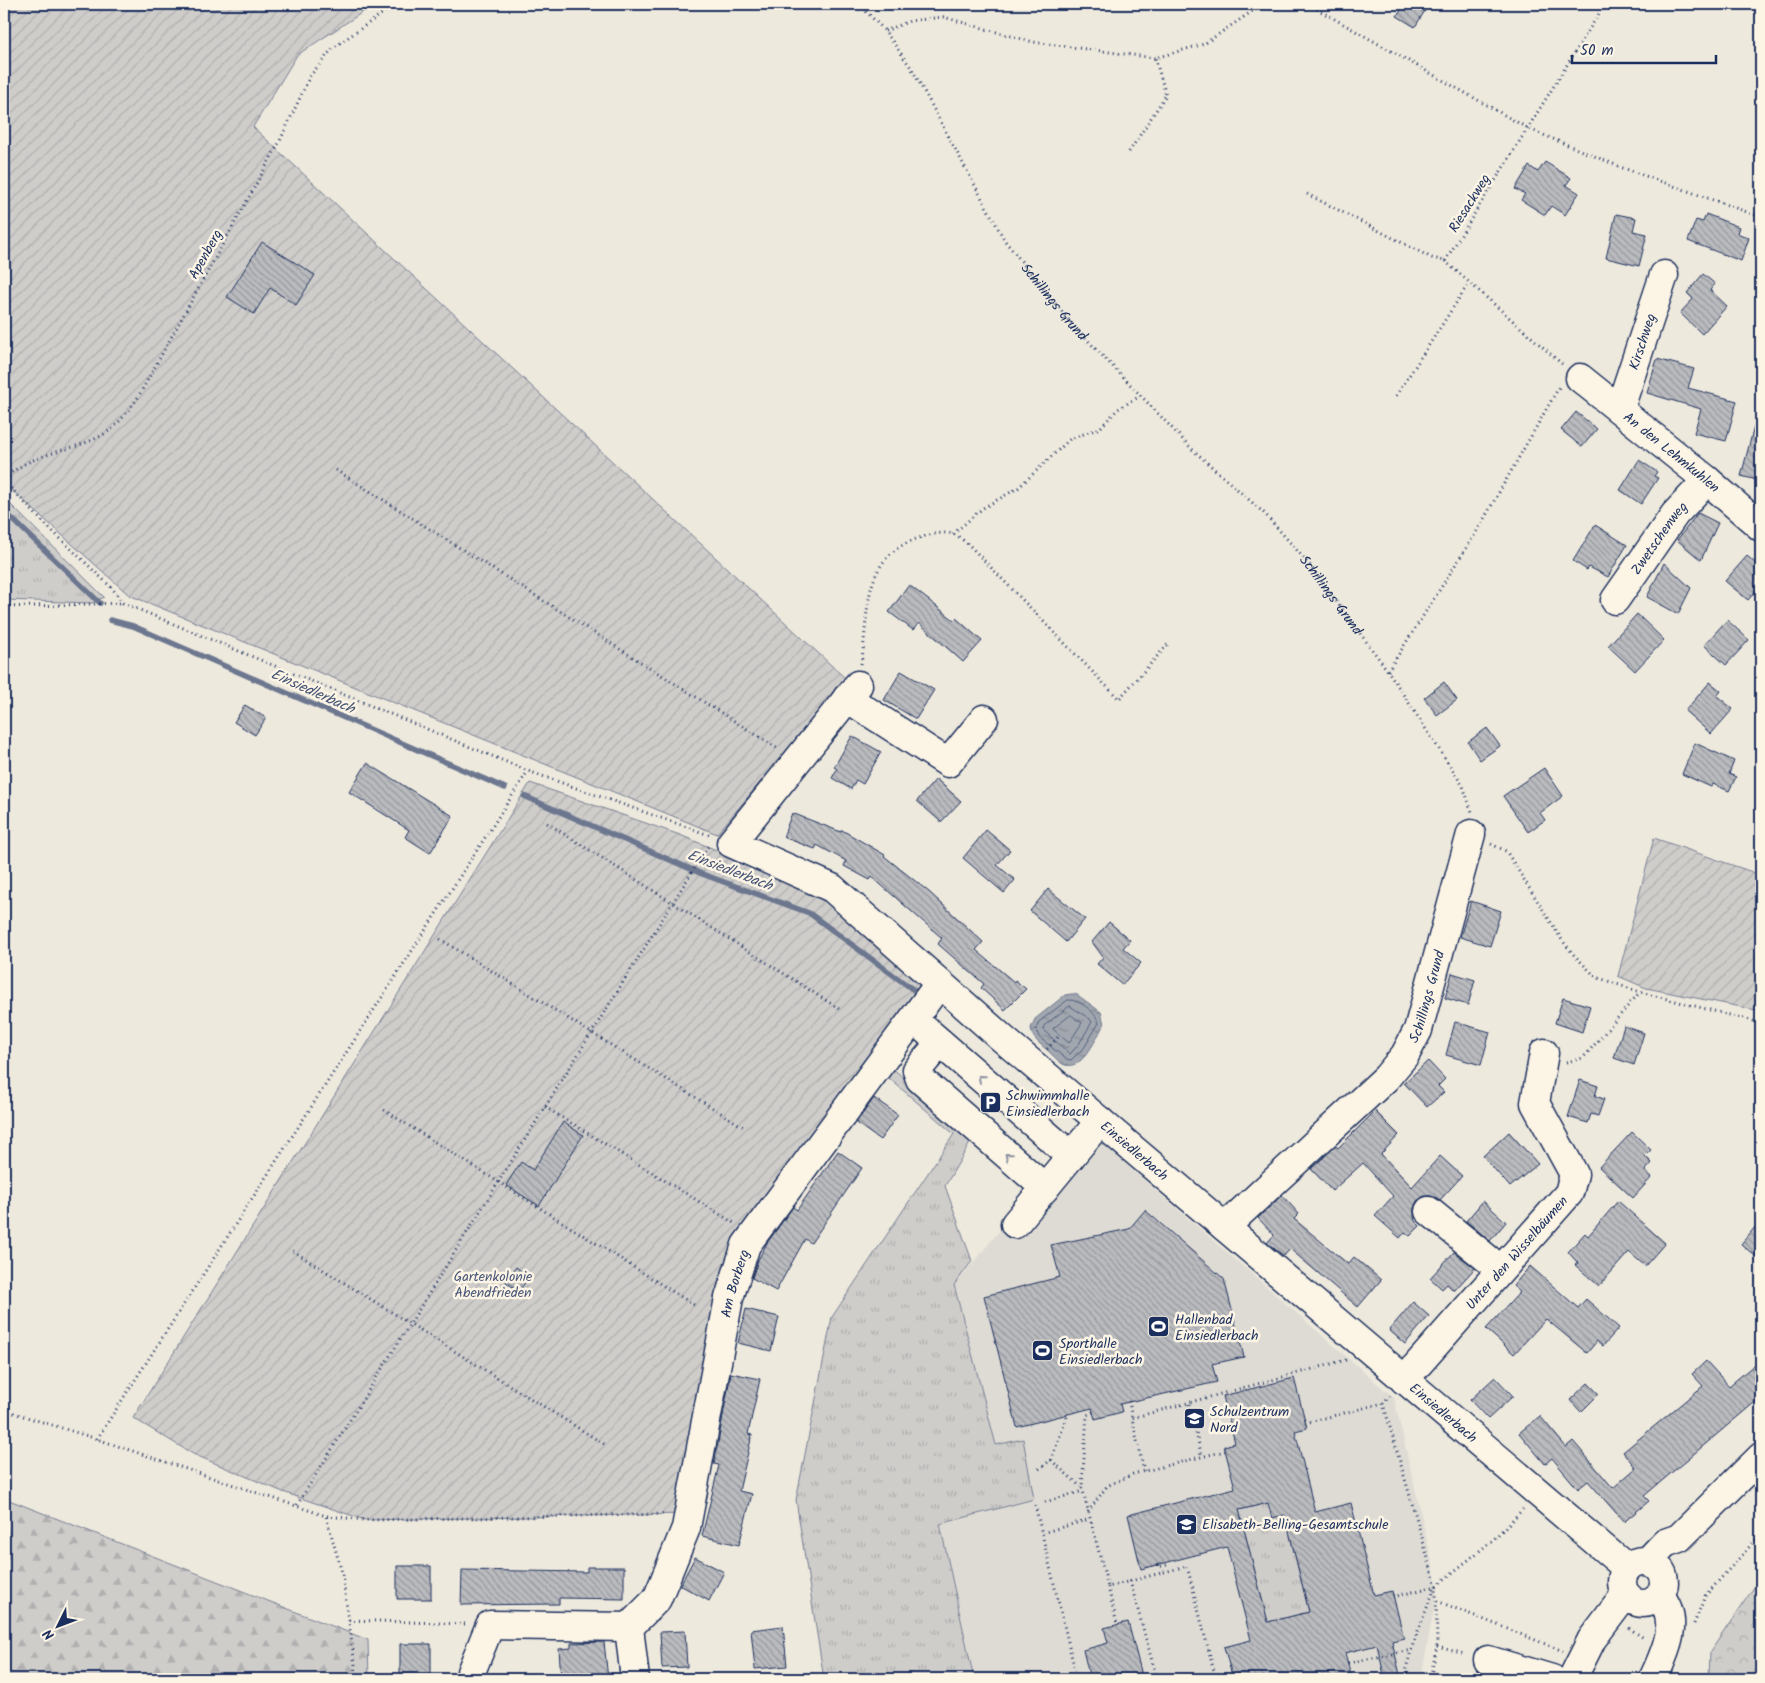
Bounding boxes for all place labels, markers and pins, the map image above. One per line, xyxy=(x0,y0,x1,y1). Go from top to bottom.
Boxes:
place label: Schwimmhalle Einsiedlerbach xyxy=(1006,1085,1090,1123)
parking icon: Schwimmhalle Einsiedlerbach xyxy=(978,1091,1002,1115)
place label: Hallenbad Einsiedlerbach xyxy=(1175,1309,1259,1347)
sports icon: Hallenbad Einsiedlerbach xyxy=(1147,1315,1171,1339)
place label: Sporthalle Einsiedlerbach xyxy=(1059,1333,1143,1371)
sports icon: Sporthalle Einsiedlerbach xyxy=(1031,1339,1055,1363)
place label: Schulzentrum Nord xyxy=(1210,1401,1289,1439)
school or university icon: Schulzentrum Nord xyxy=(1182,1407,1206,1431)
school or university icon: Elisabeth-Belling-Gesamtschule xyxy=(1174,1512,1198,1536)
place label: Elisabeth-Belling-Gesamtschule xyxy=(1202,1514,1389,1536)

